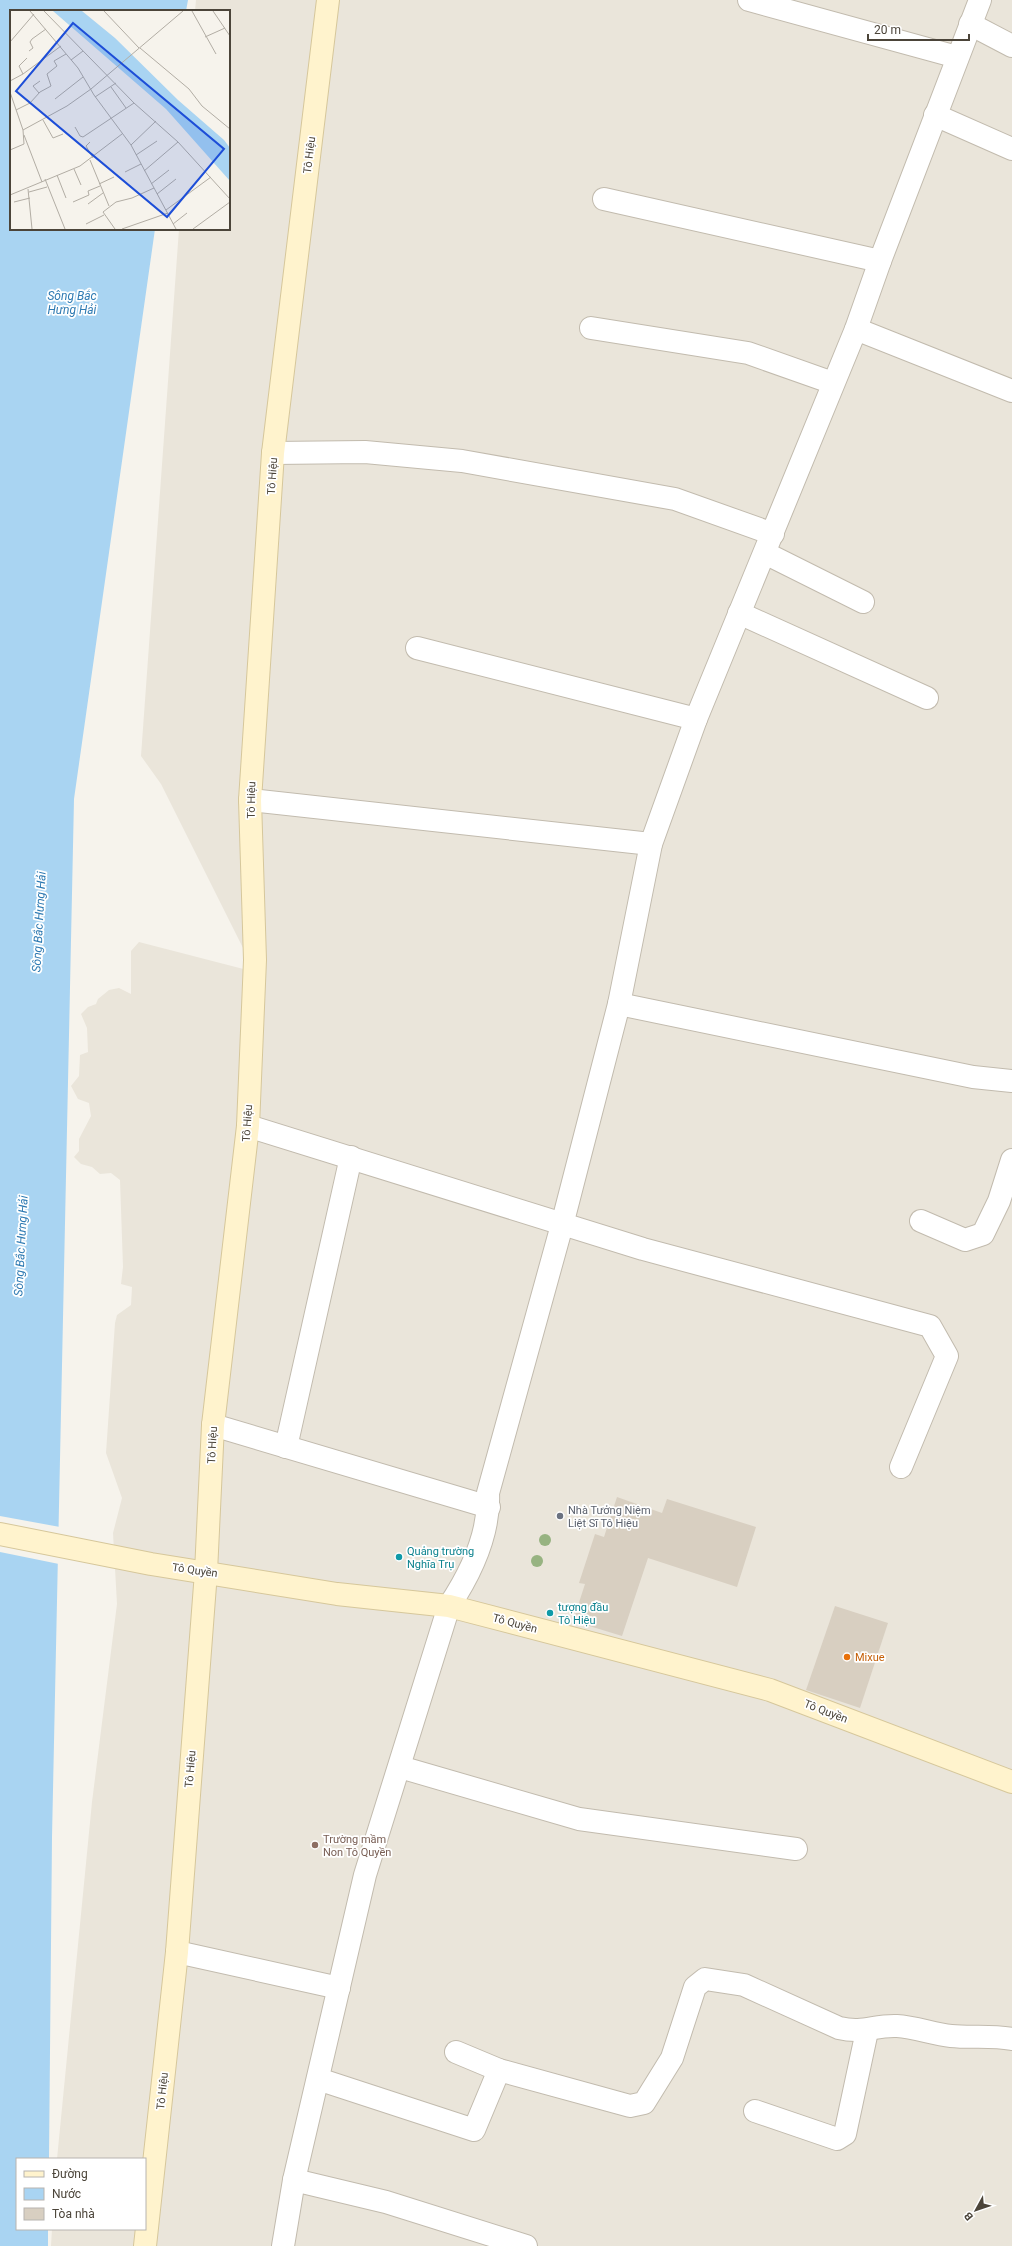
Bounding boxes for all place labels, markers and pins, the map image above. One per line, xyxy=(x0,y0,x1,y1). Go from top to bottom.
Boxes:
place label: Nhà Tưởng Niệm Liệt Sĩ Tô Hiệu xyxy=(568,1504,651,1530)
marker: Nhà Tưởng Niệm Liệt Sĩ Tô Hiệu xyxy=(555,1511,565,1521)
place label: Quảng trường Nghĩa Trụ xyxy=(407,1545,474,1571)
marker: Quảng trường Nghĩa Trụ xyxy=(394,1552,404,1562)
place label: tượng đầu Tô Hiệu xyxy=(558,1601,608,1627)
marker: tượng đầu Tô Hiệu xyxy=(545,1608,555,1618)
place label: Mixue xyxy=(855,1651,885,1664)
marker: Mixue xyxy=(842,1652,852,1662)
place label: Trường mầm Non Tô Quyền xyxy=(323,1833,391,1859)
marker: Trường mầm Non Tô Quyền xyxy=(310,1840,320,1850)

